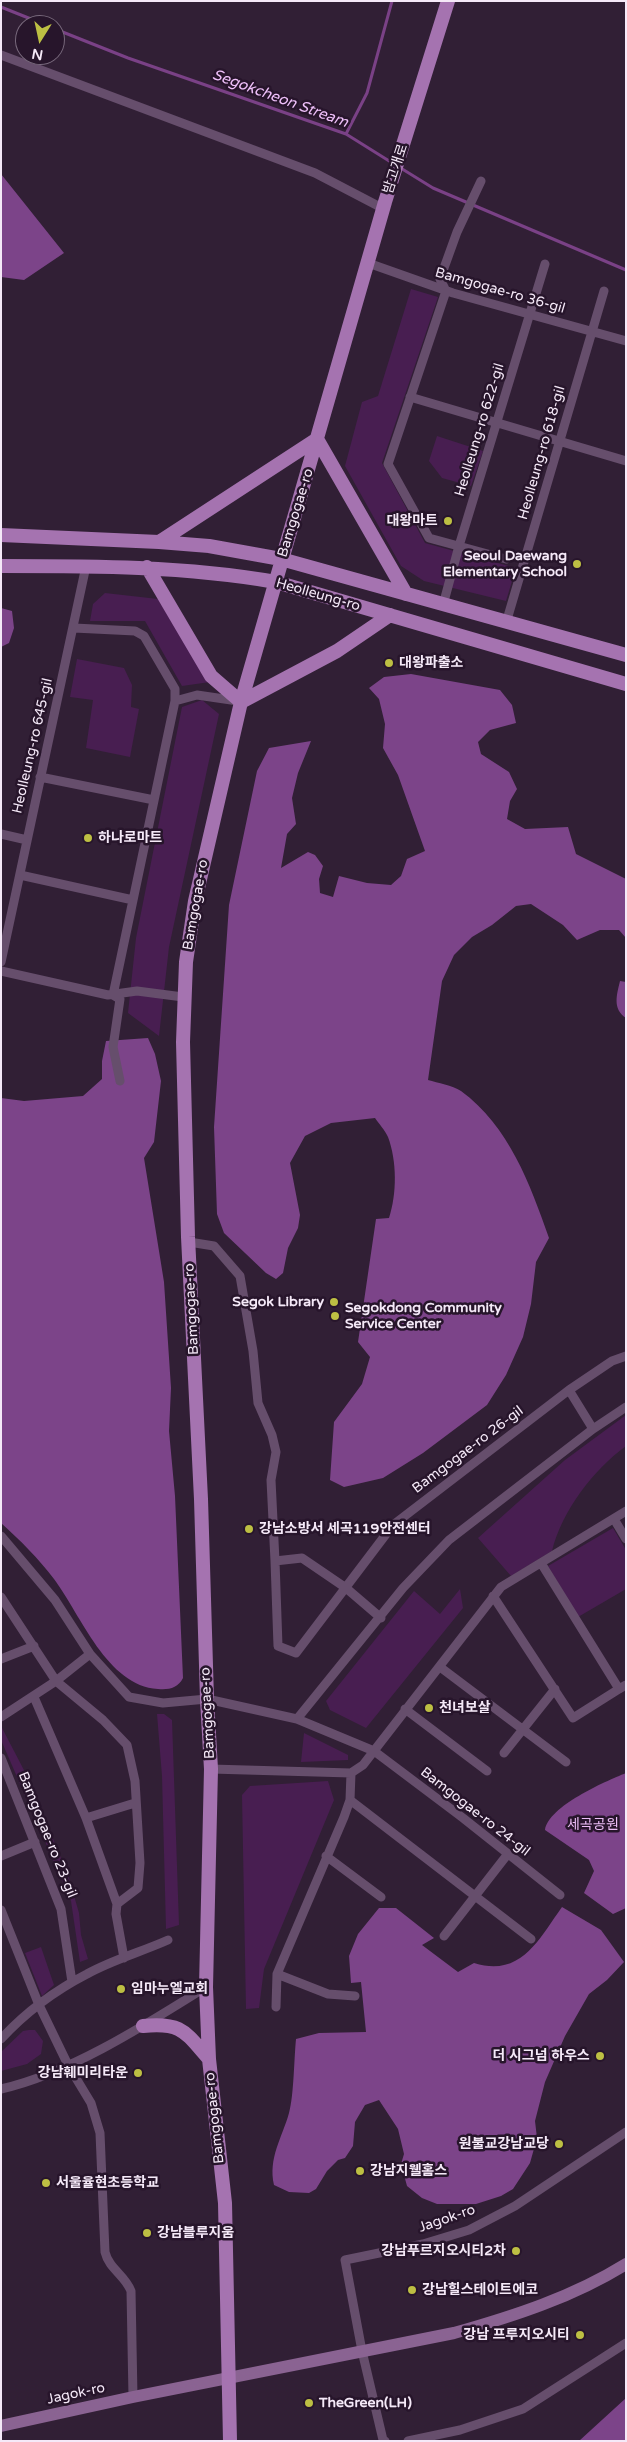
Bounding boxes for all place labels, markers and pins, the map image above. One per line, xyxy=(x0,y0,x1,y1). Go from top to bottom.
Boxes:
place label: 대왕마트 xyxy=(386,513,438,529)
marker: 대왕마트 xyxy=(442,515,454,527)
place label: Seoul Daewang Elementary School xyxy=(443,548,567,580)
marker: Seoul Daewang Elementary School xyxy=(571,558,583,570)
place label: 대왕파출소 xyxy=(399,655,463,671)
marker: 대왕파출소 xyxy=(383,657,395,669)
place label: 하나로마트 xyxy=(98,830,162,846)
marker: 하나로마트 xyxy=(82,832,94,844)
place label: Segok Library xyxy=(232,1294,324,1310)
marker: Segok Library xyxy=(328,1296,340,1308)
place label: Segokdong Community Service Center xyxy=(345,1300,502,1332)
marker: Segokdong Community Service Center xyxy=(329,1310,341,1322)
place label: 강남소방서 세곡119안전센터 xyxy=(259,1521,431,1537)
marker: 강남소방서 세곡119안전센터 xyxy=(243,1523,255,1535)
place label: 천녀보살 xyxy=(439,1700,491,1716)
marker: 천녀보살 xyxy=(423,1702,435,1714)
place label: 임마누엘교회 xyxy=(131,1981,208,1997)
marker: 임마누엘교회 xyxy=(115,1983,127,1995)
place label: 더 시그넘 하우스 xyxy=(493,2048,590,2064)
marker: 더 시그넘 하우스 xyxy=(594,2050,606,2062)
place label: 강남훼미리타운 xyxy=(38,2065,128,2081)
marker: 강남훼미리타운 xyxy=(132,2067,144,2079)
place label: 원불교강남교당 xyxy=(459,2136,549,2152)
marker: 원불교강남교당 xyxy=(553,2138,565,2150)
place label: 강남지웰홈스 xyxy=(370,2163,447,2179)
marker: 강남지웰홈스 xyxy=(354,2165,366,2177)
place label: 서울율현초등학교 xyxy=(56,2175,159,2191)
marker: 서울율현초등학교 xyxy=(40,2177,52,2189)
place label: 강남블루지움 xyxy=(157,2225,234,2241)
marker: 강남블루지움 xyxy=(141,2227,153,2239)
place label: 강남푸르지오시티2차 xyxy=(381,2243,506,2259)
marker: 강남푸르지오시티2차 xyxy=(510,2245,522,2257)
place label: 강남힐스테이트에코 xyxy=(422,2282,538,2298)
marker: 강남힐스테이트에코 xyxy=(406,2284,418,2296)
place label: 강남 프루지오시티 xyxy=(463,2327,570,2343)
marker: 강남 프루지오시티 xyxy=(574,2329,586,2341)
place label: TheGreen(LH) xyxy=(319,2395,412,2411)
marker: TheGreen(LH) xyxy=(303,2397,315,2409)

